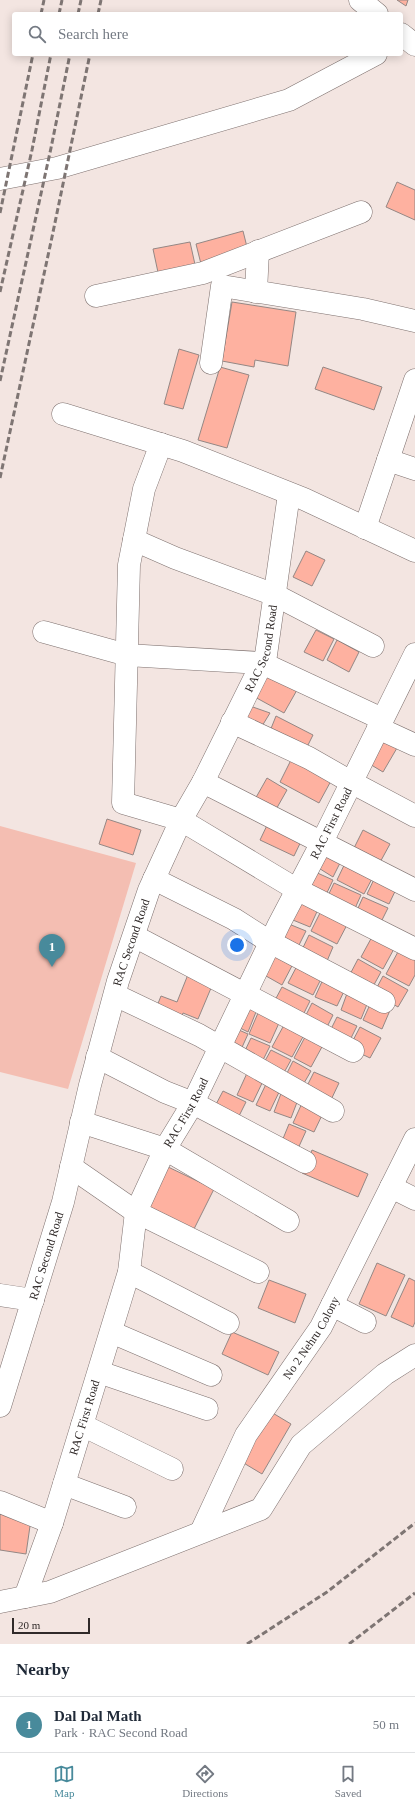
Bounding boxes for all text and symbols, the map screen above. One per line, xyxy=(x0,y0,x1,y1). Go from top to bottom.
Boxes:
search box xyxy=(12,12,403,56)
icon: search xyxy=(26,23,48,45)
text: Search here xyxy=(58,26,128,42)
street label: RAC Second Road xyxy=(242,604,280,695)
street label: RAC First Road xyxy=(307,785,355,861)
street label: RAC Second Road xyxy=(110,897,152,988)
pin: 1 xyxy=(39,934,65,967)
your location xyxy=(227,935,247,955)
street label: RAC First Road xyxy=(161,1076,211,1150)
street label: RAC Second Road xyxy=(26,1210,66,1302)
street label: No 2 Nehru Colony xyxy=(280,1294,342,1382)
street label: RAC First Road xyxy=(66,1378,102,1457)
scale bar xyxy=(12,1616,90,1635)
text: 20 m xyxy=(18,1619,40,1631)
text: Nearby xyxy=(16,1660,70,1679)
text: Dal Dal Math xyxy=(54,1708,142,1724)
text: 1 xyxy=(26,1717,32,1732)
text: 50 m xyxy=(373,1717,399,1732)
text: Park · RAC Second Road xyxy=(54,1725,188,1740)
tab: Map xyxy=(53,1763,75,1799)
tab: Directions xyxy=(182,1763,228,1799)
tab: Saved xyxy=(335,1763,362,1799)

